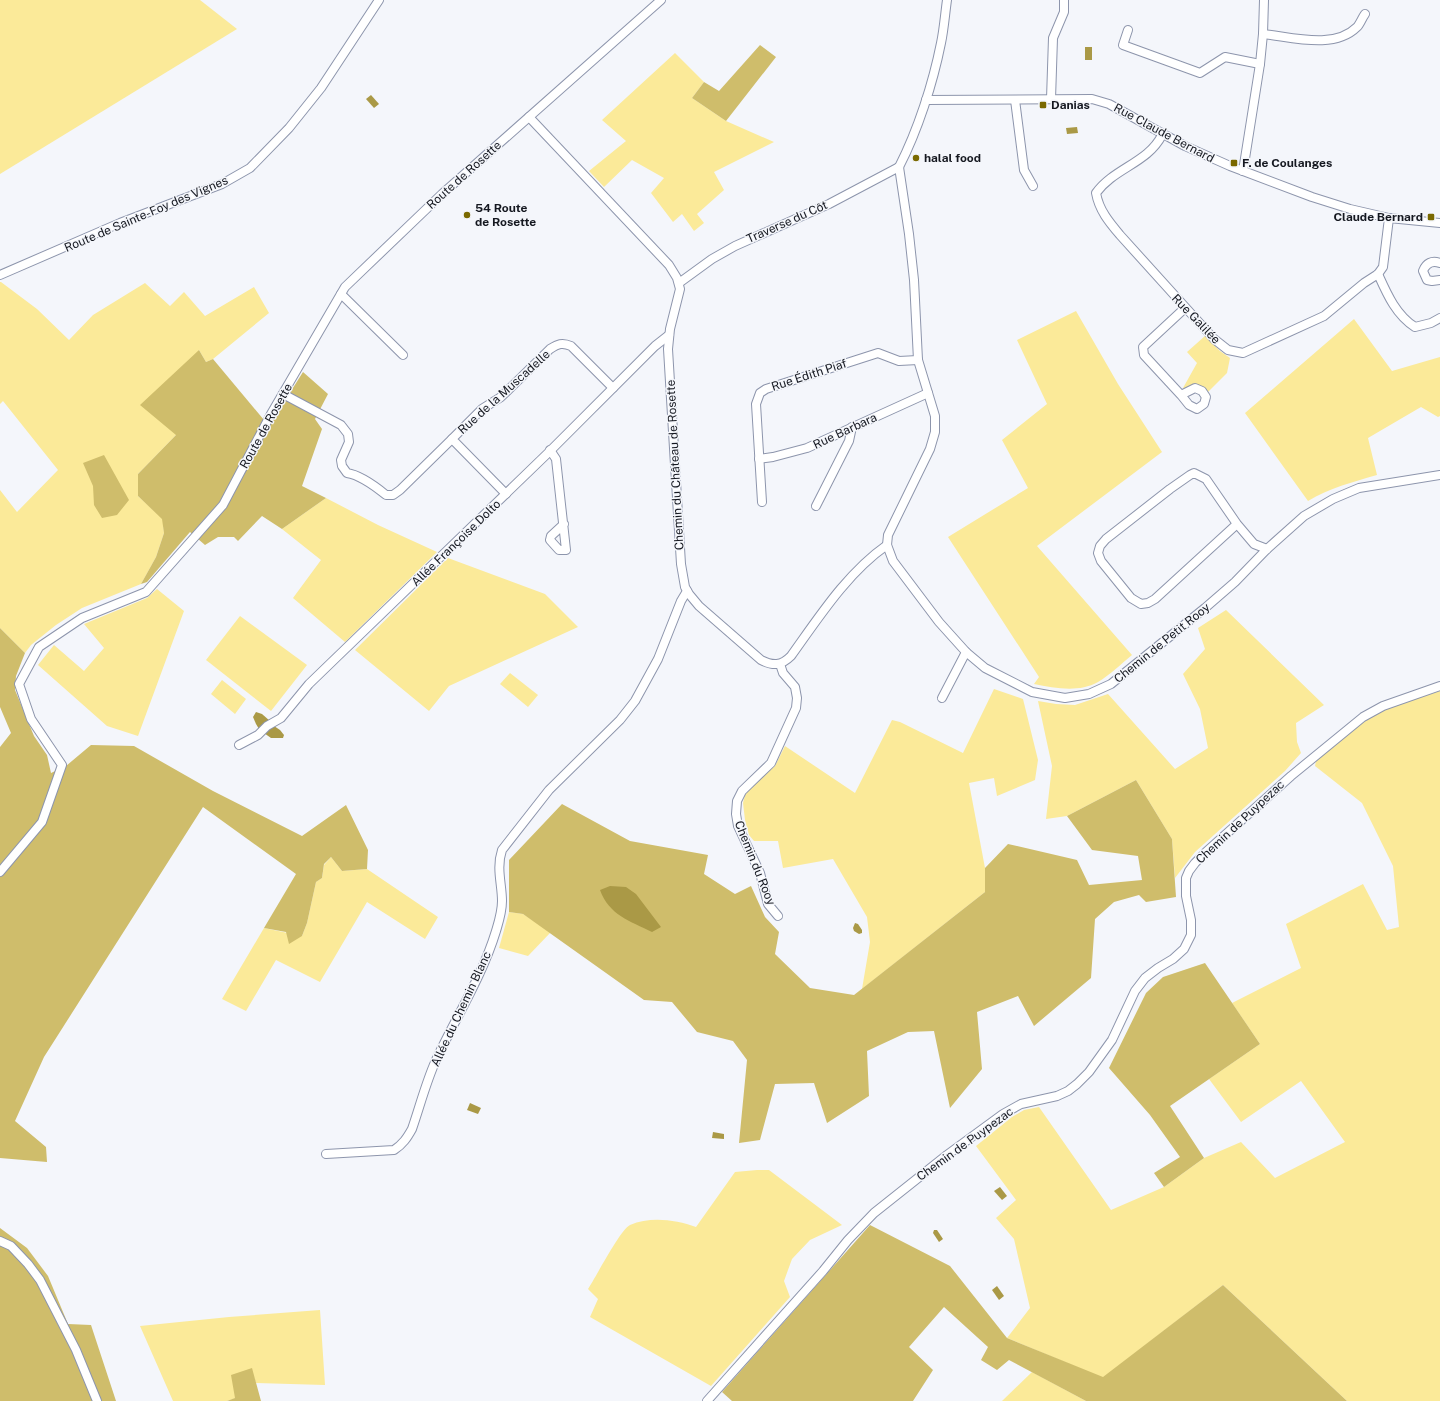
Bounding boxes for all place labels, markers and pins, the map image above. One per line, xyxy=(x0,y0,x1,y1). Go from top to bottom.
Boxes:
place label: Danias xyxy=(1051,98,1090,112)
marker: Danias xyxy=(1038,100,1048,110)
place label: halal food xyxy=(924,151,981,165)
marker: halal food xyxy=(911,153,921,163)
place label: F. de Coulanges xyxy=(1242,156,1332,170)
marker: F. de Coulanges xyxy=(1229,158,1239,168)
place label: 54 Route de Rosette xyxy=(475,201,536,229)
marker: 54 Route de Rosette xyxy=(462,210,472,220)
place label: Claude Bernard xyxy=(1333,210,1423,224)
marker: Claude Bernard xyxy=(1426,212,1436,222)

